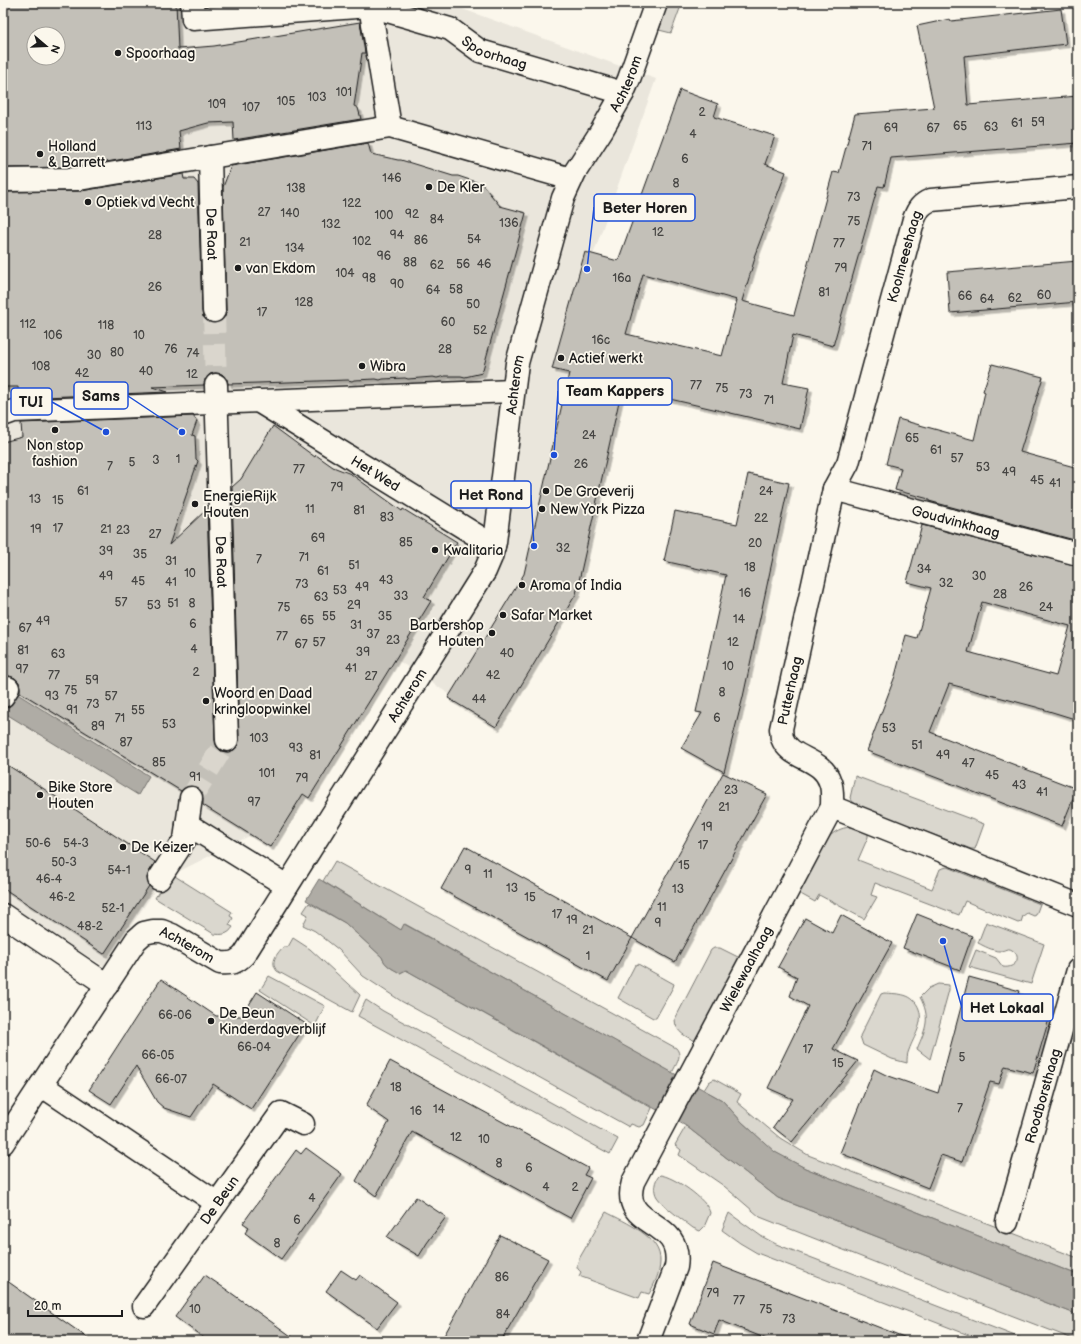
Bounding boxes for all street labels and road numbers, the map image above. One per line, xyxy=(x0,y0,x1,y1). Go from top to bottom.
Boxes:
street label: Spoorhaag xyxy=(458,32,529,73)
street label: Achterom xyxy=(606,53,646,115)
street label: De Raat xyxy=(202,208,221,261)
street label: Koolmeeshaag xyxy=(884,208,926,305)
street label: Achterom xyxy=(503,353,528,415)
street label: Het Wed xyxy=(348,452,403,495)
street label: Goudvinkhaag xyxy=(910,502,1002,542)
street label: De Raat xyxy=(212,536,230,589)
street label: Putterhaag xyxy=(774,655,806,727)
street label: Achterom xyxy=(384,666,431,725)
street label: Achterom xyxy=(157,923,217,967)
street label: Wielewaalhaag xyxy=(717,923,776,1015)
street label: Roodborsthaag xyxy=(1022,1047,1064,1145)
street label: De Beun xyxy=(197,1173,243,1228)

